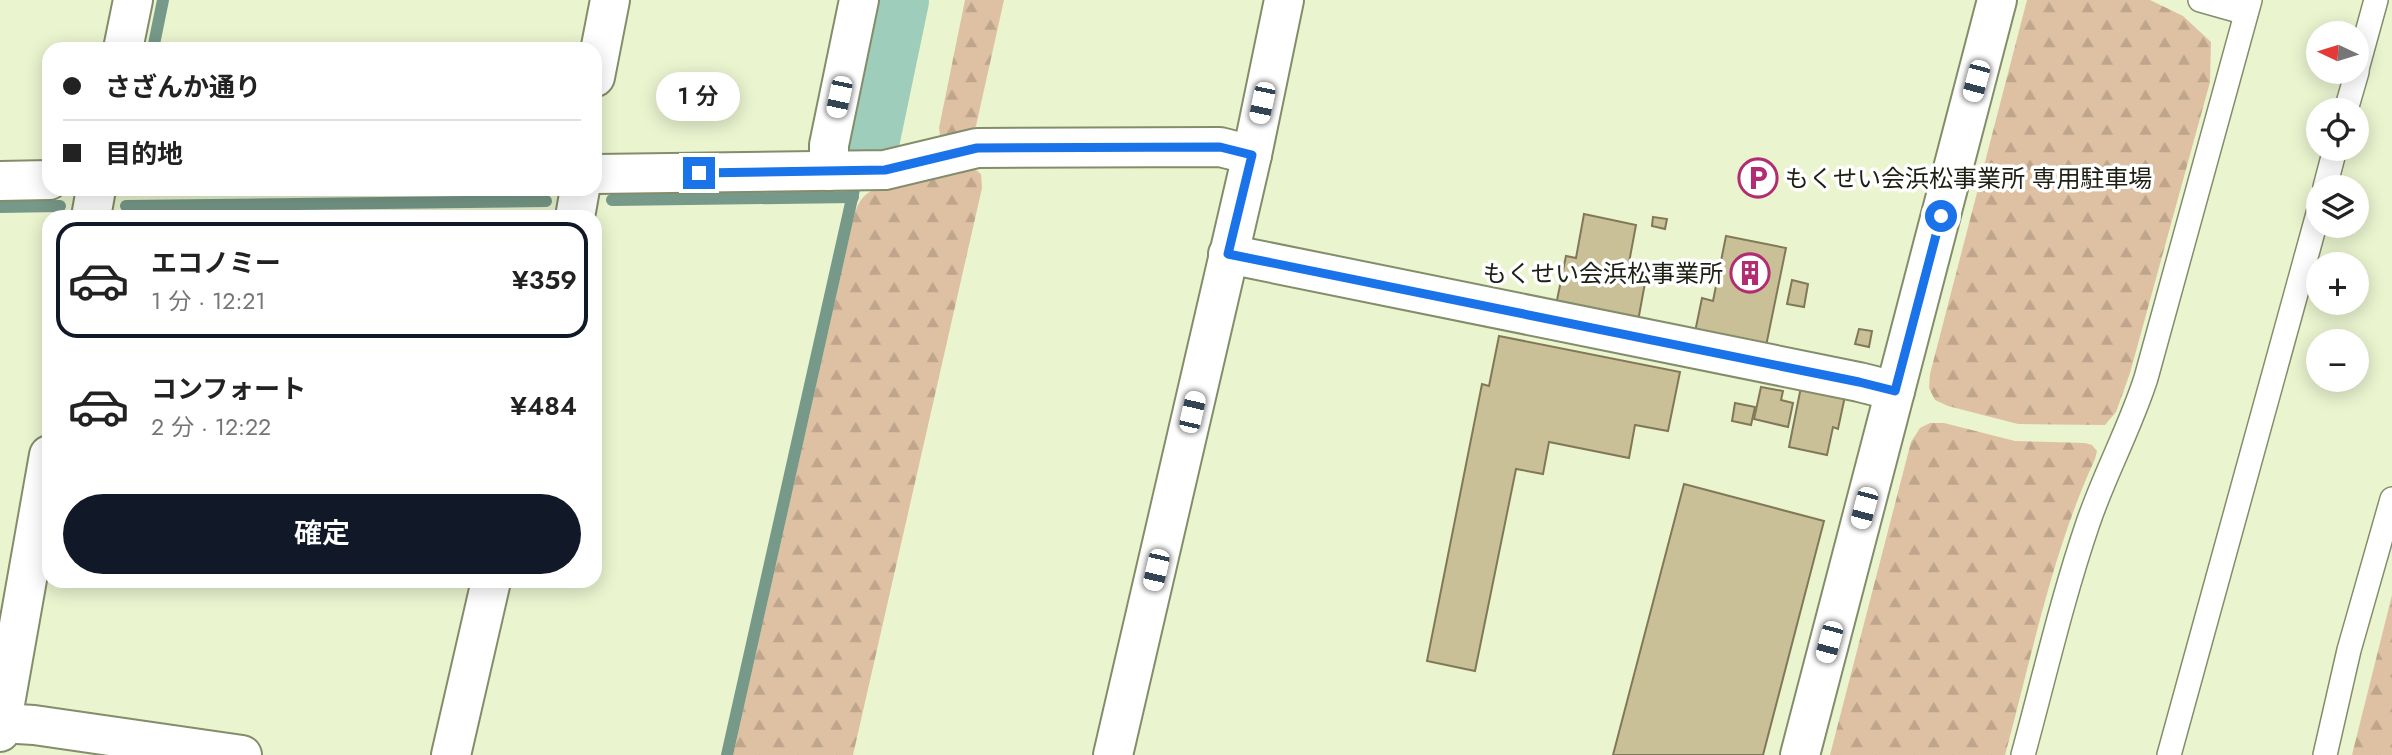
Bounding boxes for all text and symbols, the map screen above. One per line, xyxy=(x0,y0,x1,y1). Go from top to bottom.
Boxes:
north arrow xyxy=(2306,21,2370,84)
map controls xyxy=(2306,21,2369,392)
car xyxy=(1961,58,1992,104)
text: さざんか通り xyxy=(105,68,261,106)
callout: 1 分 xyxy=(657,72,741,120)
car xyxy=(825,74,854,120)
text: 1 分 xyxy=(677,79,719,113)
car xyxy=(1248,80,1277,126)
button: locate xyxy=(2306,98,2369,161)
text: 目的地 xyxy=(105,135,183,173)
route end xyxy=(683,157,715,189)
parking icon: もくせい会浜松事業所 専用駐車場 xyxy=(1737,157,1779,199)
place label: もくせい会浜松事業所 専用駐車場 xyxy=(1785,161,2152,196)
button: layers xyxy=(2306,175,2369,238)
route start xyxy=(1925,200,1957,232)
text: エコノミー xyxy=(151,244,281,282)
icon: car xyxy=(67,249,130,312)
building icon: もくせい会浜松事業所 xyxy=(1729,252,1771,294)
button: + xyxy=(2306,252,2369,315)
place label: もくせい会浜松事業所 xyxy=(1483,256,1723,291)
text: ¥359 xyxy=(512,261,577,299)
text: 1 分 · 12:21 xyxy=(151,284,266,318)
button: − xyxy=(2306,329,2369,392)
text: コンフォート xyxy=(151,370,306,408)
icon: car xyxy=(67,375,130,438)
text: ¥484 xyxy=(510,387,577,425)
car xyxy=(1178,389,1207,435)
text: 2 分 · 12:22 xyxy=(151,410,271,444)
car xyxy=(1849,485,1880,531)
button: 確定 xyxy=(63,494,581,574)
car xyxy=(1142,547,1171,593)
car xyxy=(1814,619,1845,665)

